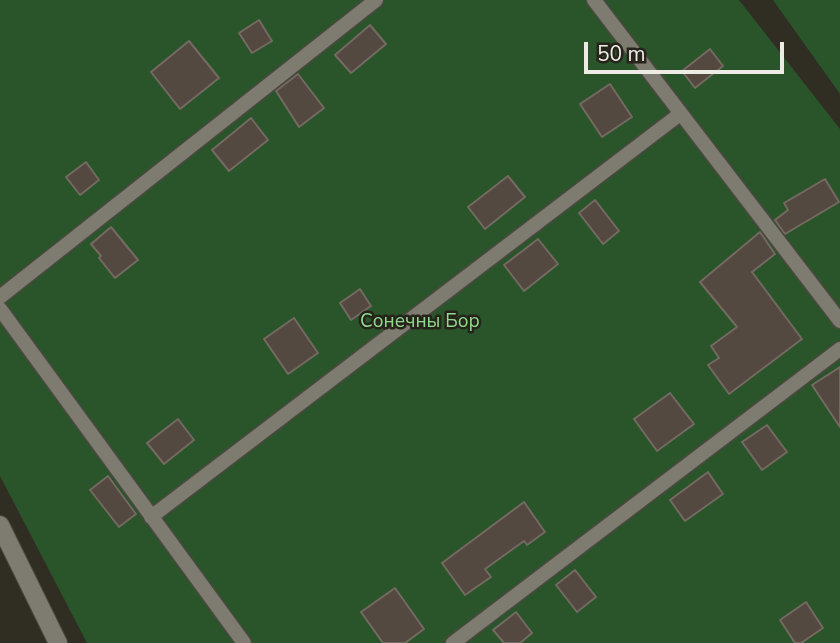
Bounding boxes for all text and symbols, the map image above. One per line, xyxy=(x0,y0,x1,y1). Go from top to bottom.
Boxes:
scale bar xyxy=(588,28,788,72)
text: 50 m xyxy=(597,40,646,68)
park label: Сонечны Бор xyxy=(360,311,480,333)

